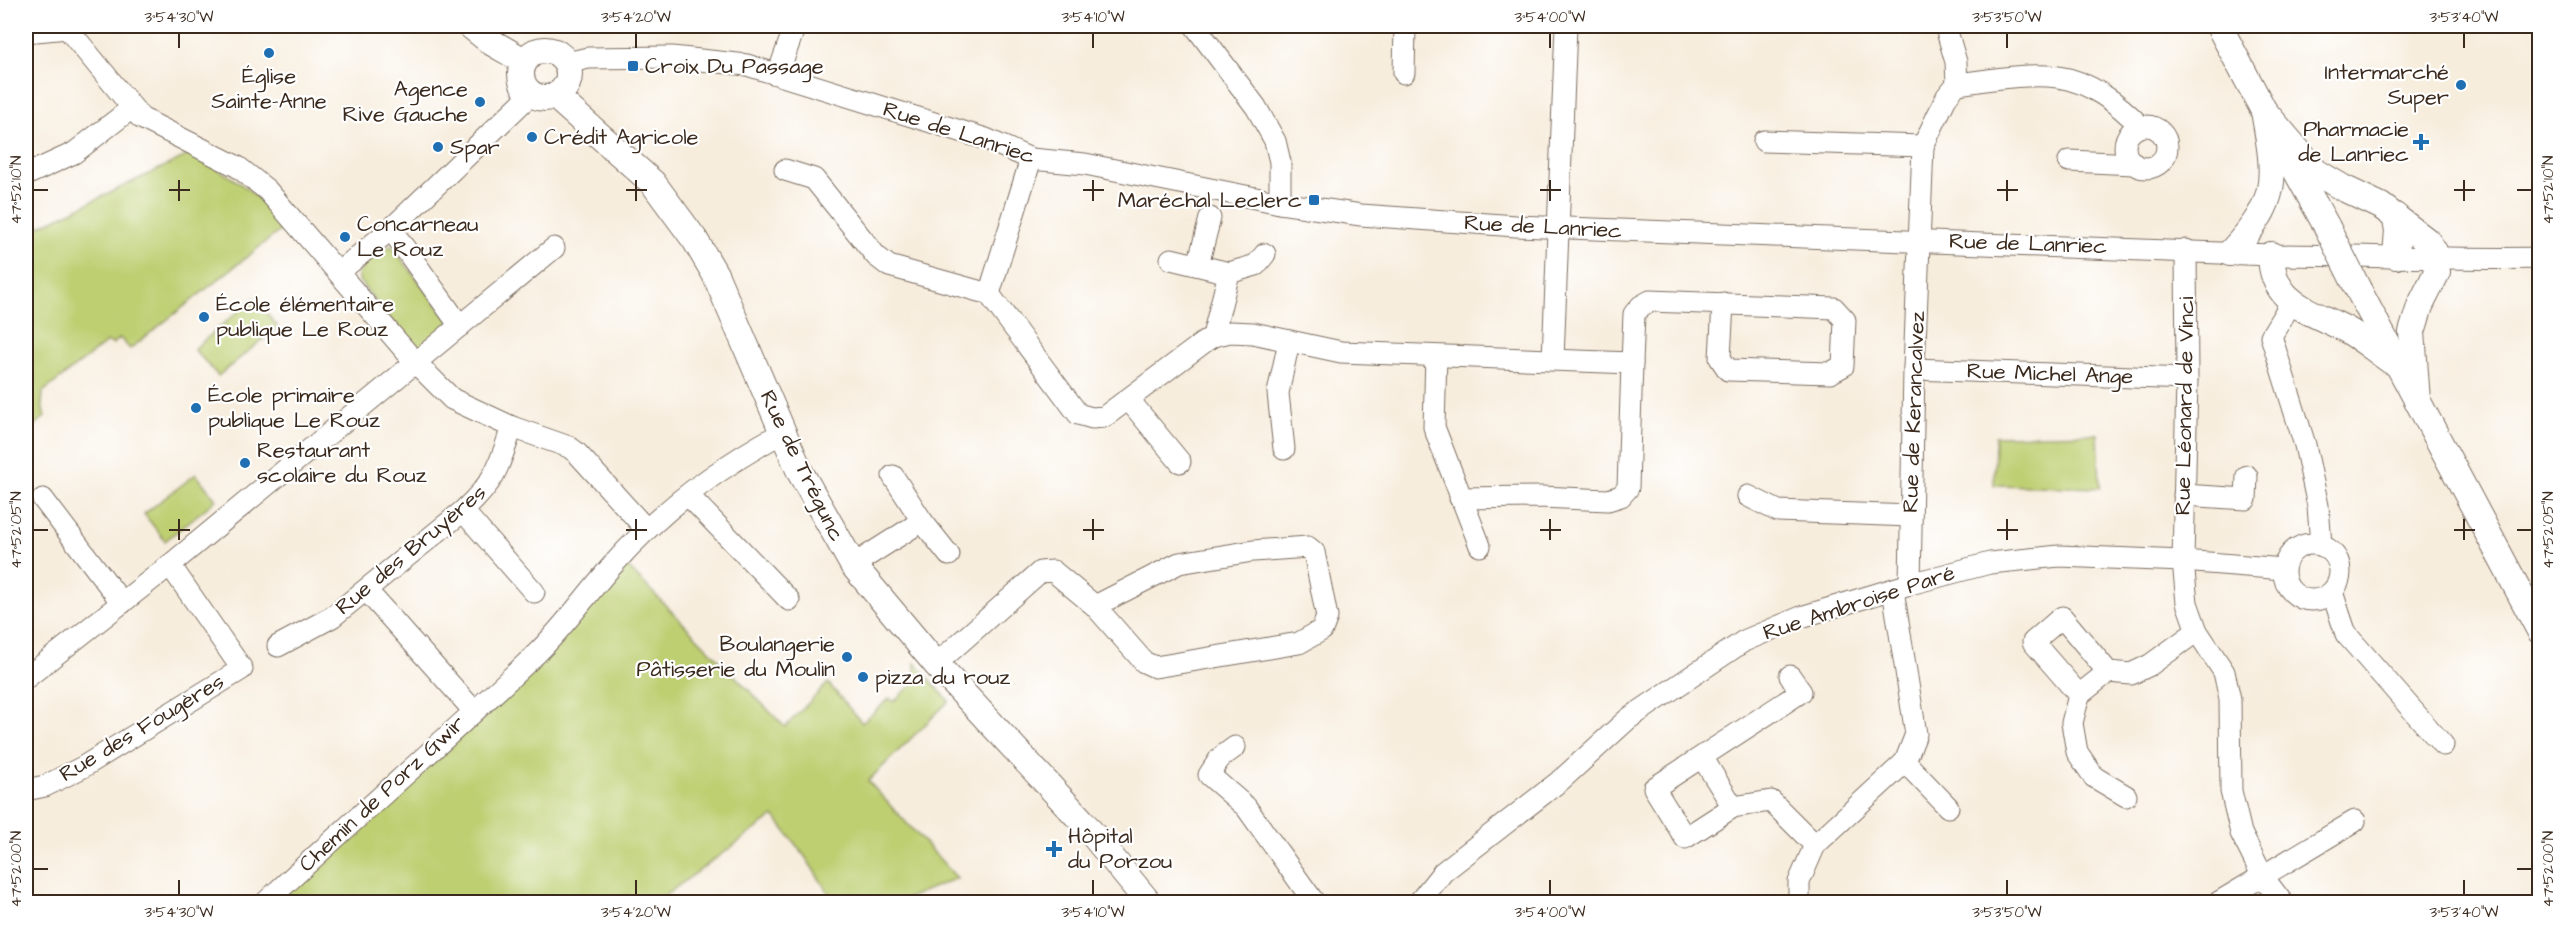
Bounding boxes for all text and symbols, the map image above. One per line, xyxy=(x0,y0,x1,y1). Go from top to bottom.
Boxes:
text: 3°54'30"W xyxy=(145,7,213,28)
text: 3°54'20"W xyxy=(601,7,671,28)
text: 3°54'10"W xyxy=(1061,7,1125,28)
text: 3°54'00"W xyxy=(1515,7,1585,28)
text: 3°53'50"W xyxy=(1972,7,2042,28)
text: 3°53'40"W xyxy=(2430,7,2498,28)
marker: Église Sainte-Anne xyxy=(262,46,276,60)
place label: Croix Du Passage xyxy=(645,51,824,83)
place label: Intermarché Super xyxy=(2325,57,2449,113)
marker: Croix Du Passage xyxy=(626,59,640,73)
place label: Église Sainte-Anne xyxy=(211,61,327,117)
place label: Agence Rive Gauche xyxy=(343,74,468,130)
marker: Intermarché Super xyxy=(2454,78,2468,92)
street label: Rue de Lanriec xyxy=(879,94,1039,172)
marker: Agence Rive Gauche xyxy=(473,95,487,109)
place label: Pharmacie de Lanriec xyxy=(2298,114,2409,170)
place label: Crédit Agricole xyxy=(544,122,699,154)
marker: Crédit Agricole xyxy=(525,130,539,144)
place label: Spar xyxy=(450,132,500,163)
marker: Pharmacie de Lanriec xyxy=(2414,135,2428,149)
marker: Spar xyxy=(431,140,445,154)
text: 47°52'10"N xyxy=(6,156,27,224)
text: 47°52'10"N xyxy=(2538,156,2559,224)
place label: Maréchal Leclerc xyxy=(1118,185,1302,216)
marker: Maréchal Leclerc xyxy=(1307,193,1321,207)
street label: Rue de Lanriec xyxy=(1463,207,1623,247)
place label: Concarneau Le Rouz xyxy=(357,209,478,265)
street label: Rue de Lanriec xyxy=(1948,226,2108,262)
marker: Concarneau Le Rouz xyxy=(338,230,352,244)
place label: École élémentaire publique Le Rouz xyxy=(216,289,394,345)
street label: Rue Léonard de Vinci xyxy=(2168,296,2202,516)
marker: École élémentaire publique Le Rouz xyxy=(197,310,211,324)
street label: Rue de Kerancalvez xyxy=(1895,310,1933,513)
street label: Rue Michel Ange xyxy=(1966,356,2134,393)
place label: École primaire publique Le Rouz xyxy=(208,380,380,436)
street label: Rue de Trégunc xyxy=(751,385,852,547)
marker: École primaire publique Le Rouz xyxy=(189,401,203,415)
place label: Restaurant scolaire du Rouz xyxy=(257,435,427,491)
marker: Restaurant scolaire du Rouz xyxy=(238,456,252,470)
street label: Rue des Bruyères xyxy=(329,478,494,623)
text: 47°52'05"N xyxy=(6,491,27,569)
text: 47°52'05"N xyxy=(2538,491,2559,569)
street label: Rue Ambroise Paré xyxy=(1759,557,1959,649)
place label: Boulangerie Pâtisserie du Moulin xyxy=(637,629,835,685)
marker: Boulangerie Pâtisserie du Moulin xyxy=(840,650,854,664)
place label: pizza du rouz xyxy=(875,662,1010,693)
street label: Rue des Fougères xyxy=(54,666,231,790)
marker: pizza du rouz xyxy=(856,670,870,684)
street label: Chemin de Porz Gwir xyxy=(292,709,472,879)
place label: Hôpital du Porzou xyxy=(1068,821,1172,877)
text: 47°52'00"N xyxy=(6,831,27,907)
text: 47°52'00"N xyxy=(2538,831,2559,907)
marker: Hôpital du Porzou xyxy=(1045,840,1063,858)
text: 3°54'30"W xyxy=(145,902,213,923)
text: 3°54'20"W xyxy=(601,902,671,923)
text: 3°54'10"W xyxy=(1061,902,1125,923)
text: 3°54'00"W xyxy=(1515,902,1585,923)
text: 3°53'50"W xyxy=(1972,902,2042,923)
text: 3°53'40"W xyxy=(2430,902,2498,923)

